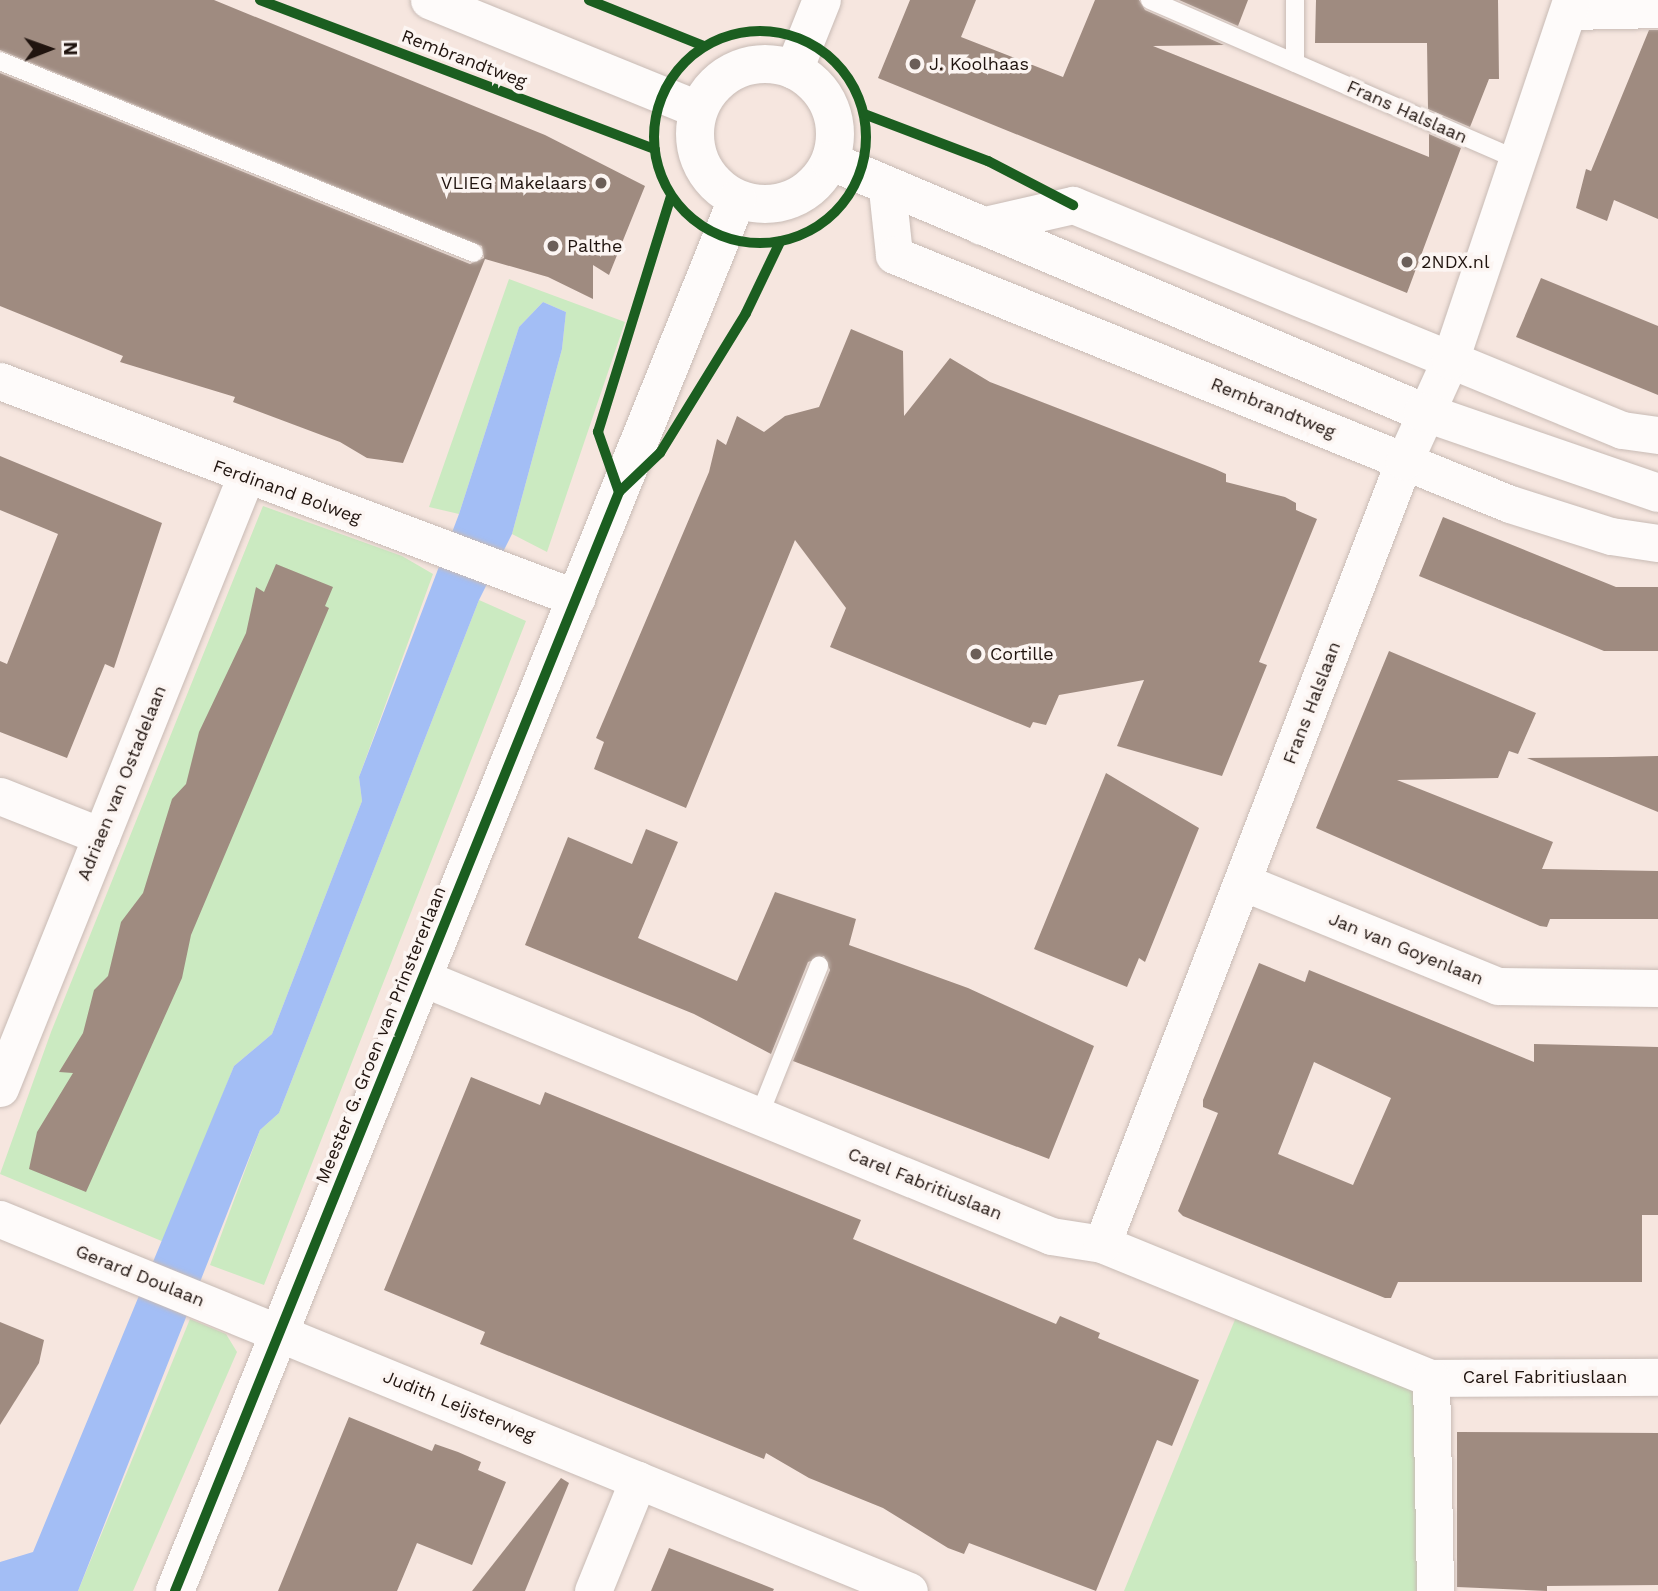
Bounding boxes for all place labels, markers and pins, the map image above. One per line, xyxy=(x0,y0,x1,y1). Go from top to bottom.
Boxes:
place label: J. Koolhaas xyxy=(929,53,1029,75)
marker: J. Koolhaas xyxy=(907,56,923,72)
place label: VLIEG Makelaars xyxy=(441,172,587,194)
marker: VLIEG Makelaars xyxy=(593,175,609,191)
place label: Palthe xyxy=(567,235,622,257)
marker: Palthe xyxy=(545,238,561,254)
place label: 2NDX.nl xyxy=(1421,251,1489,273)
marker: 2NDX.nl xyxy=(1399,254,1415,270)
place label: Cortille xyxy=(990,643,1054,665)
marker: Cortille xyxy=(968,646,984,662)

